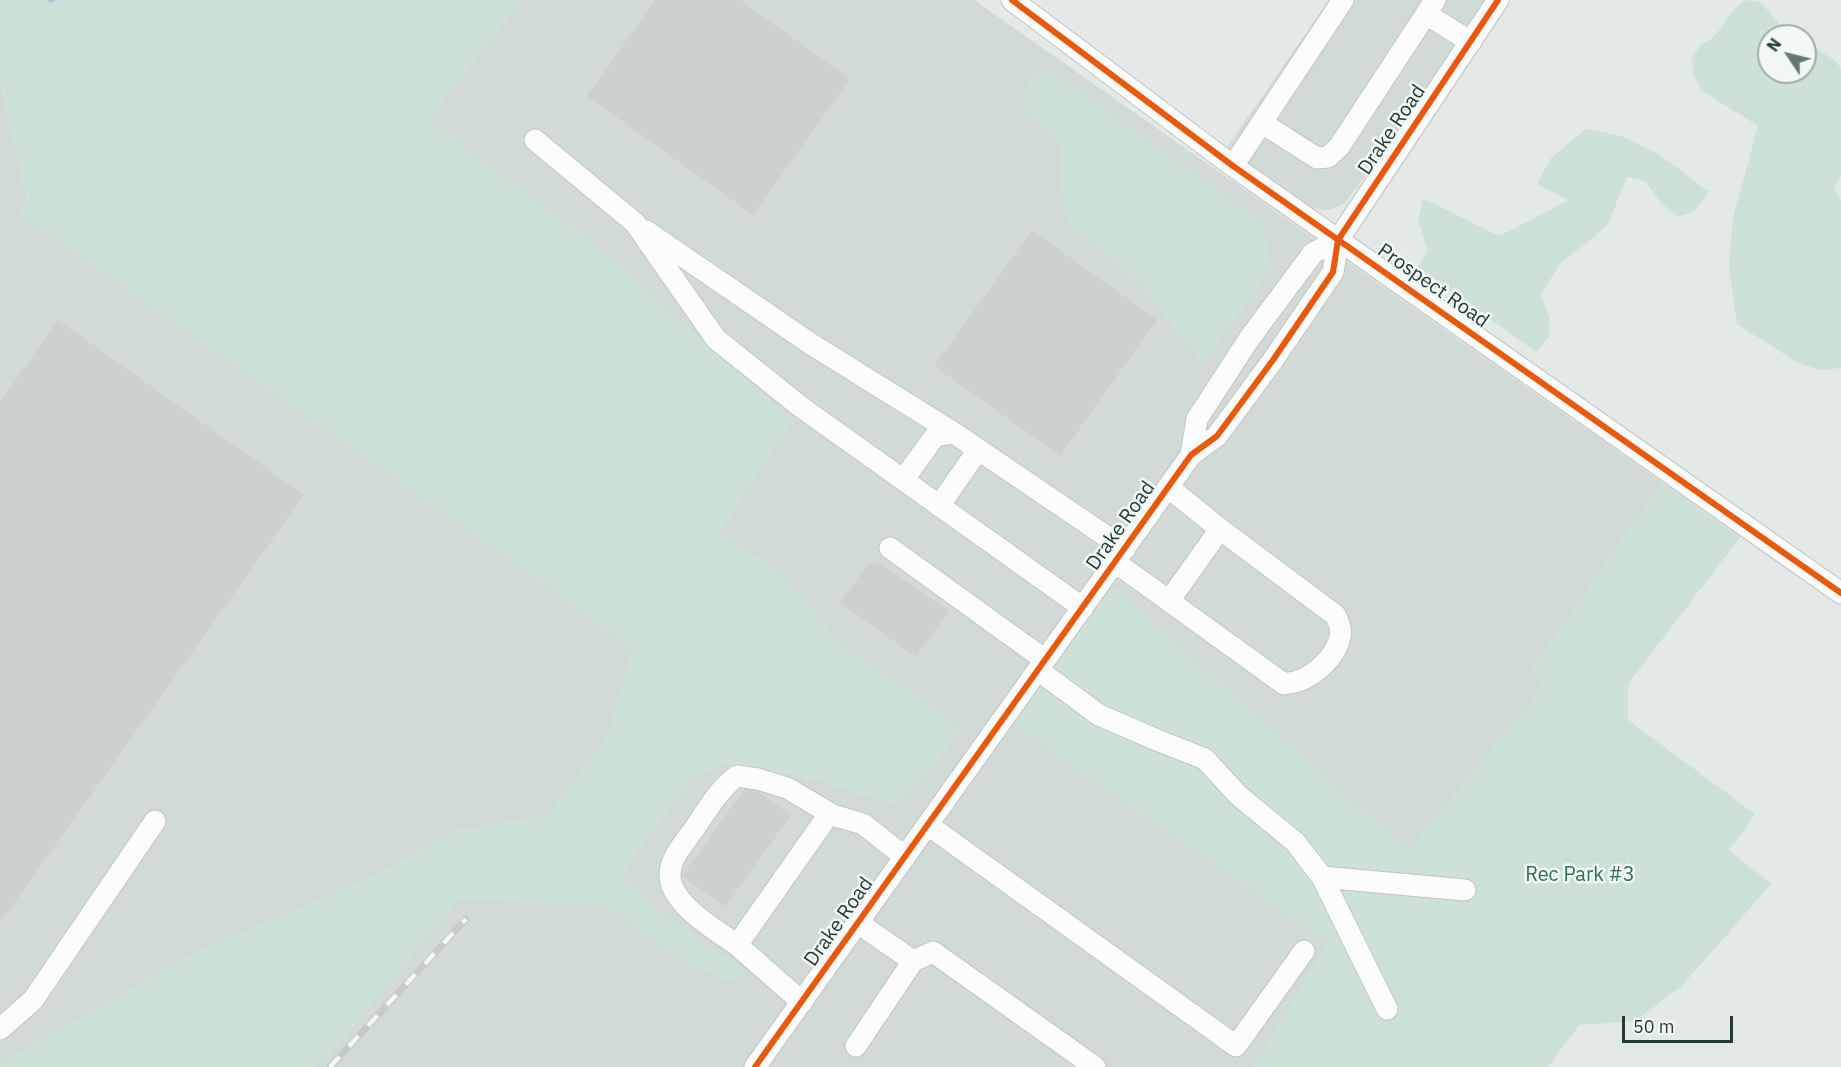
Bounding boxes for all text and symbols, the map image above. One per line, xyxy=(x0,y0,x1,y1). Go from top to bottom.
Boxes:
north arrow xyxy=(1757,24,1817,84)
text: N xyxy=(1762,34,1785,55)
street label: Drake Road xyxy=(1353,80,1431,180)
street label: Prospect Road xyxy=(1373,239,1493,333)
street label: Drake Road xyxy=(1082,477,1160,575)
park label: Rec Park #3 xyxy=(1525,863,1635,887)
street label: Drake Road xyxy=(800,873,878,971)
scale bar xyxy=(1625,1004,1736,1042)
text: 50 m xyxy=(1633,1015,1675,1038)

